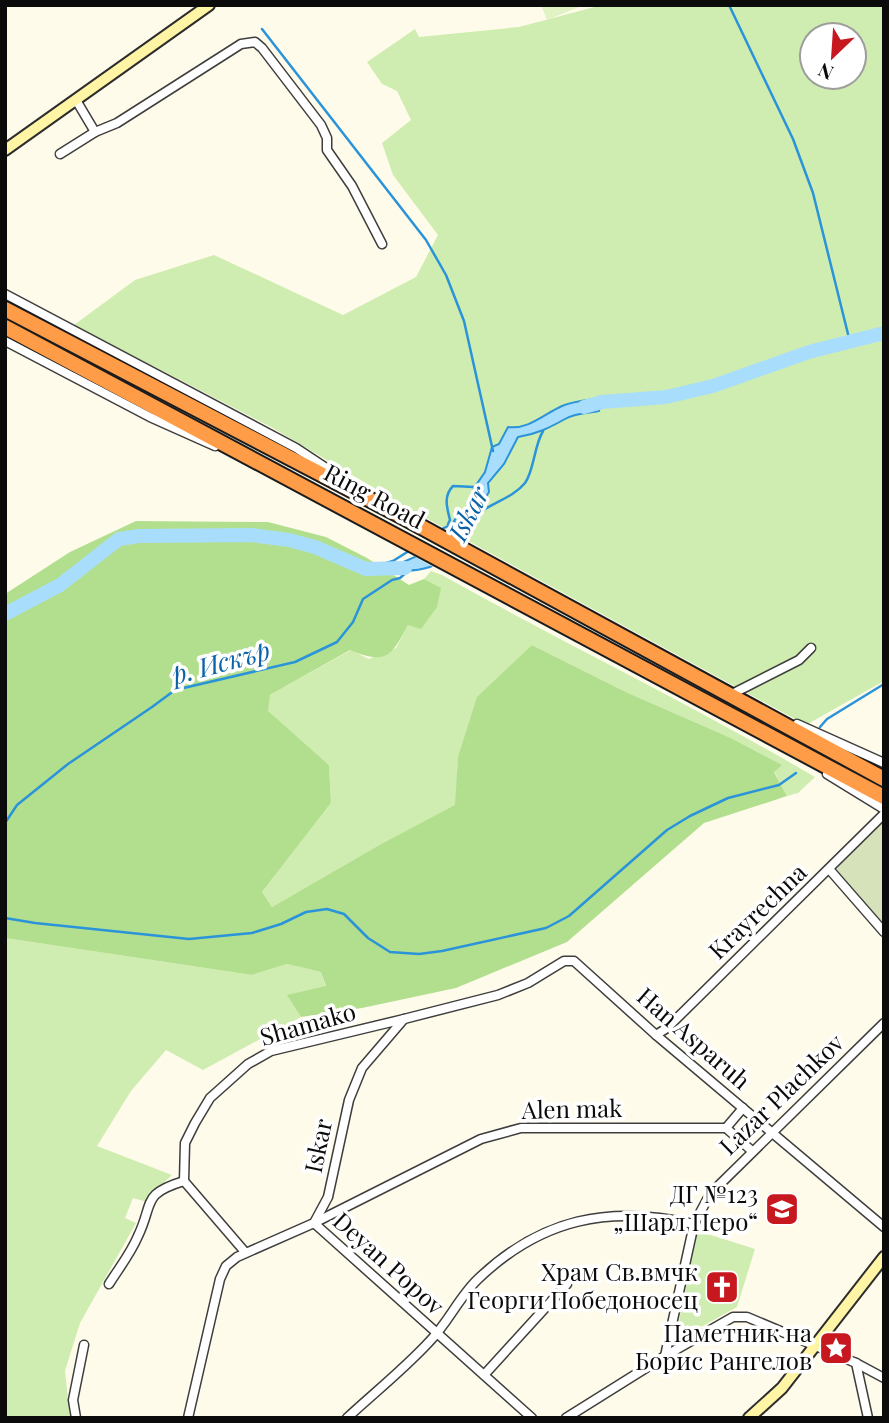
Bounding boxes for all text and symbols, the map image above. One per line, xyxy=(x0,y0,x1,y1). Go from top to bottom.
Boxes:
north arrow xyxy=(798,21,868,91)
text: N xyxy=(813,58,837,87)
street label: Ring Road xyxy=(319,455,431,535)
water label: Iskar xyxy=(439,479,497,547)
water label: р. Искър xyxy=(166,632,274,692)
street label: Krayrechna xyxy=(701,856,813,965)
street label: Han Asparuh xyxy=(631,980,758,1095)
street label: Shamako xyxy=(256,994,359,1052)
street label: Lazar Plachkov xyxy=(711,1026,850,1161)
street label: Alen mak xyxy=(520,1091,623,1125)
street label: Iskar xyxy=(296,1115,338,1175)
place label: ДГ №123 „Шарл Перо“ xyxy=(613,1177,758,1237)
school or university icon: ДГ №123 „Шарл Перо“ xyxy=(763,1190,801,1228)
street label: Deyan Popov xyxy=(327,1204,452,1321)
place label: Храм Св.вмчк Георги Победоносец xyxy=(467,1255,698,1315)
church icon: Храм Св.вмчк Георги Победоносец xyxy=(703,1268,741,1306)
place label: Паметник на Борис Рангелов xyxy=(635,1316,812,1376)
place icon: Паметник на Борис Рангелов xyxy=(817,1329,855,1367)

